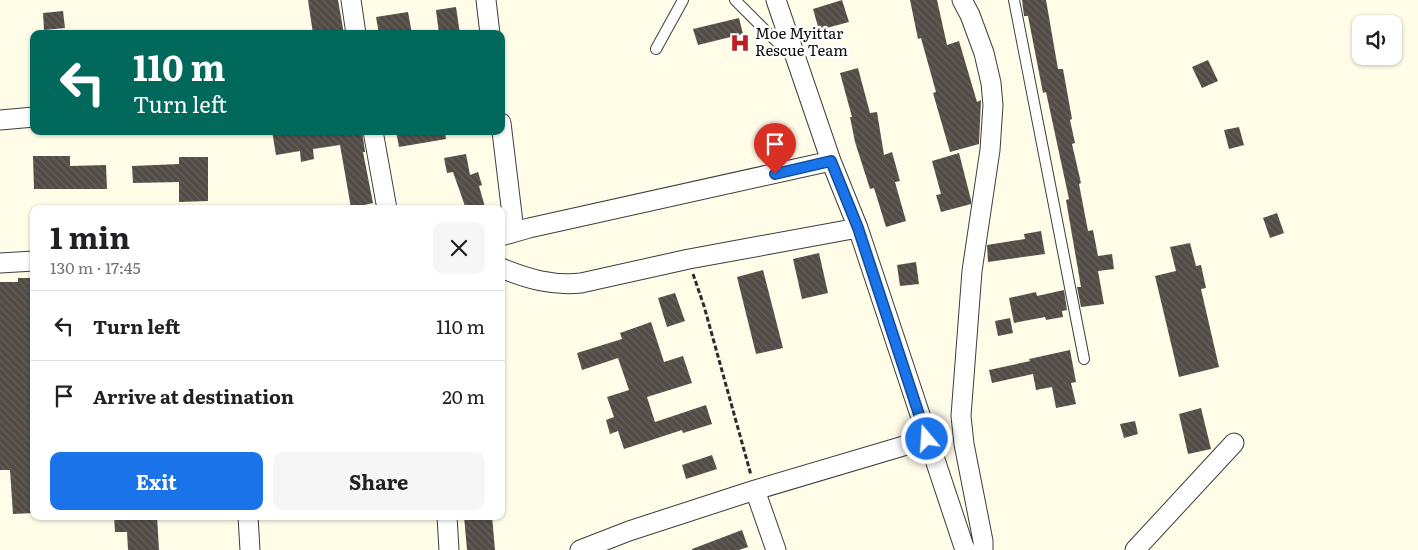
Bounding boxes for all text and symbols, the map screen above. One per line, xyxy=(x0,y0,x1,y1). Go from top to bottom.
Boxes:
map controls xyxy=(1352,15,1402,65)
button: sound xyxy=(1352,15,1402,65)
place label: Moe Myittar Rescue Team xyxy=(755,21,848,61)
hospital icon: Moe Myittar Rescue Team xyxy=(729,32,751,54)
text: 110 m xyxy=(133,40,225,92)
icon: left xyxy=(50,50,115,115)
text: Turn left xyxy=(133,87,227,120)
pin xyxy=(754,123,796,174)
icon: arrive xyxy=(761,130,789,158)
text: 1 min xyxy=(50,214,130,258)
button: close xyxy=(433,222,485,274)
text: 130 m · 17:45 xyxy=(50,255,141,279)
icon: left xyxy=(50,312,78,340)
text: Turn left xyxy=(93,312,180,340)
text: 110 m xyxy=(436,312,485,340)
icon: arrive xyxy=(50,382,78,410)
text: Arrive at destination xyxy=(93,382,294,410)
text: 20 m xyxy=(442,382,485,410)
position arrow xyxy=(900,412,952,464)
button: Exit xyxy=(50,452,263,510)
button: Share xyxy=(273,452,485,510)

